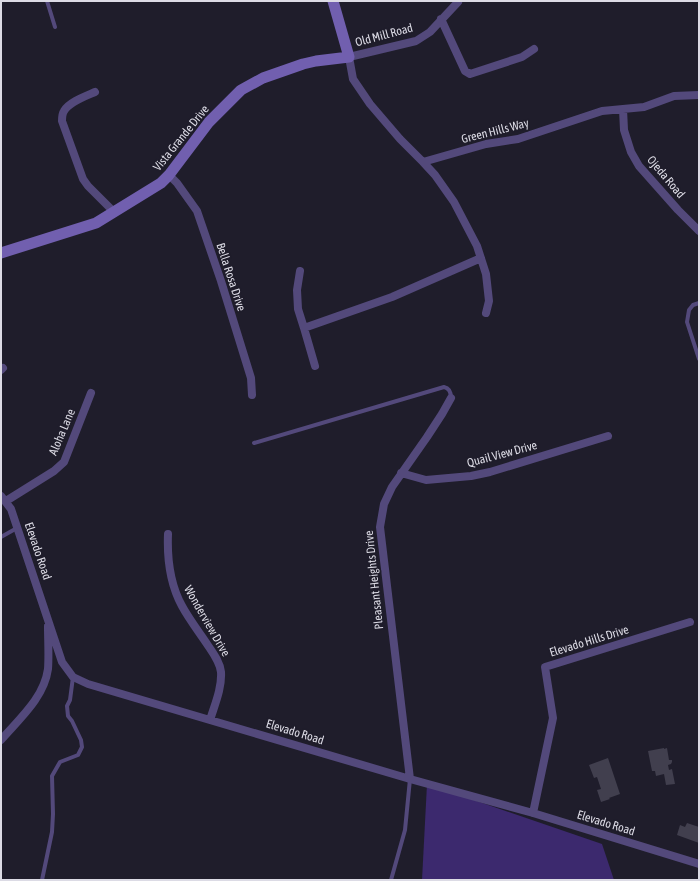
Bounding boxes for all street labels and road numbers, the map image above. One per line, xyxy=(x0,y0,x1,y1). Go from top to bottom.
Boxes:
street label: Old Mill Road xyxy=(354,21,414,49)
street label: Vista Grande Drive xyxy=(150,102,212,174)
street label: Green Hills Way xyxy=(460,116,530,146)
street label: Ojeda Road xyxy=(644,153,688,201)
street label: Bella Rosa Drive xyxy=(213,241,249,313)
street label: Aloha Lane xyxy=(46,407,78,457)
street label: Quail View Drive xyxy=(465,438,539,470)
street label: Elevado Road xyxy=(22,520,54,582)
street label: Pleasant Heights Drive xyxy=(362,530,386,630)
street label: Wonderview Drive xyxy=(181,583,233,659)
street label: Elevado Hills Drive xyxy=(548,622,630,660)
street label: Elevado Road xyxy=(264,717,326,747)
street label: Elevado Road xyxy=(575,808,637,838)

